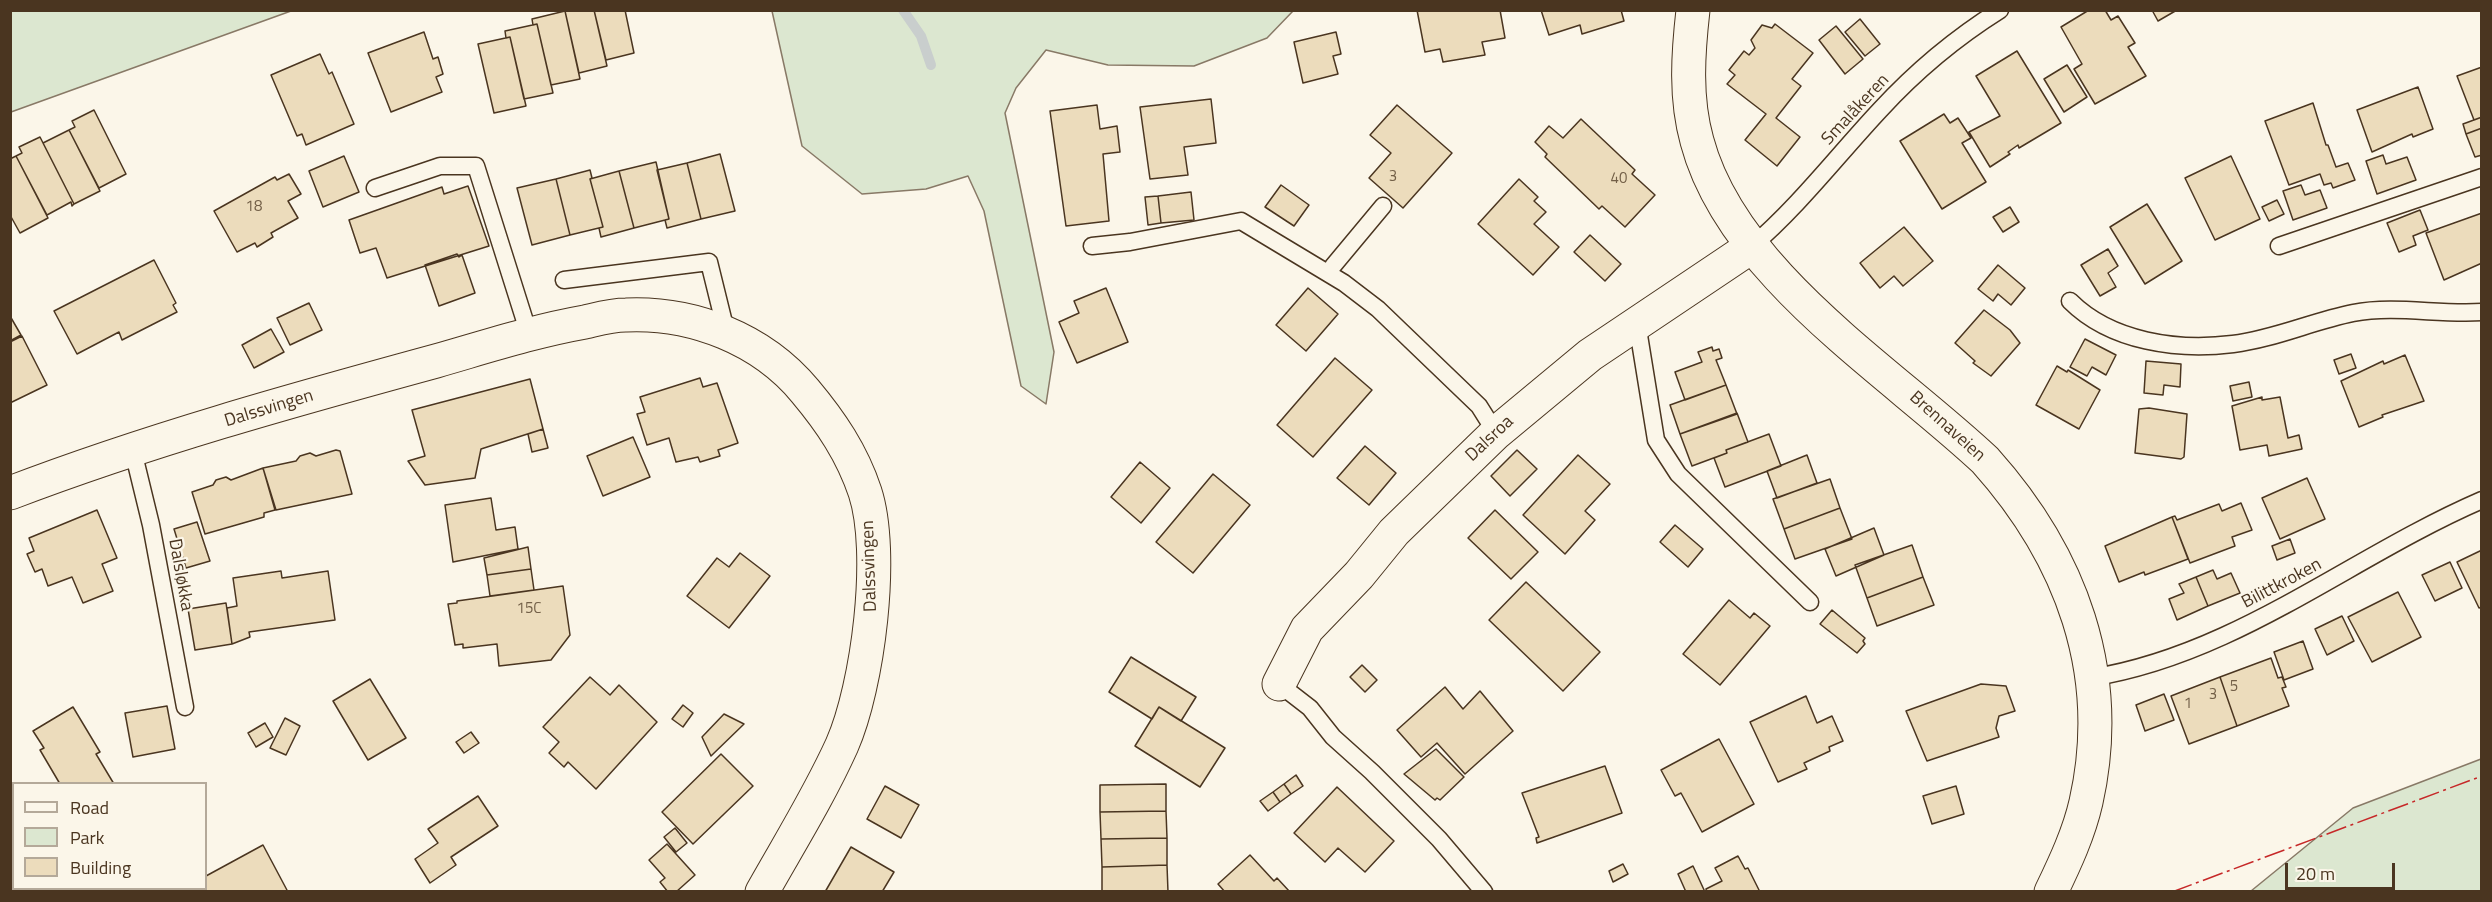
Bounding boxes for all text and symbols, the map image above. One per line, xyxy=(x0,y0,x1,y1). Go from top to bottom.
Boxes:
street label: Smalåkeren xyxy=(1818,70,1894,150)
house number: 3 xyxy=(1389,168,1397,186)
house number: 40 xyxy=(1611,170,1627,188)
house number: 18 xyxy=(246,198,262,216)
street label: Dalssvingen xyxy=(222,385,316,433)
street label: Brennaveien xyxy=(1905,387,1989,467)
street label: Dalsroa xyxy=(1462,411,1518,467)
street label: Dalssvingen xyxy=(858,520,882,612)
street label: Dalsløkka xyxy=(163,537,197,613)
street label: Bilittkroken xyxy=(2238,554,2326,614)
house number: 15C xyxy=(517,600,541,618)
house number: 5 xyxy=(2230,678,2238,696)
house number: 3 xyxy=(2209,686,2217,704)
house number: 1 xyxy=(2184,695,2192,713)
legend xyxy=(12,782,207,890)
text: Road xyxy=(70,794,109,821)
text: Park xyxy=(70,824,104,851)
scale bar xyxy=(2288,851,2398,889)
text: Building xyxy=(70,854,131,881)
text: 20 m xyxy=(2296,860,2335,887)

